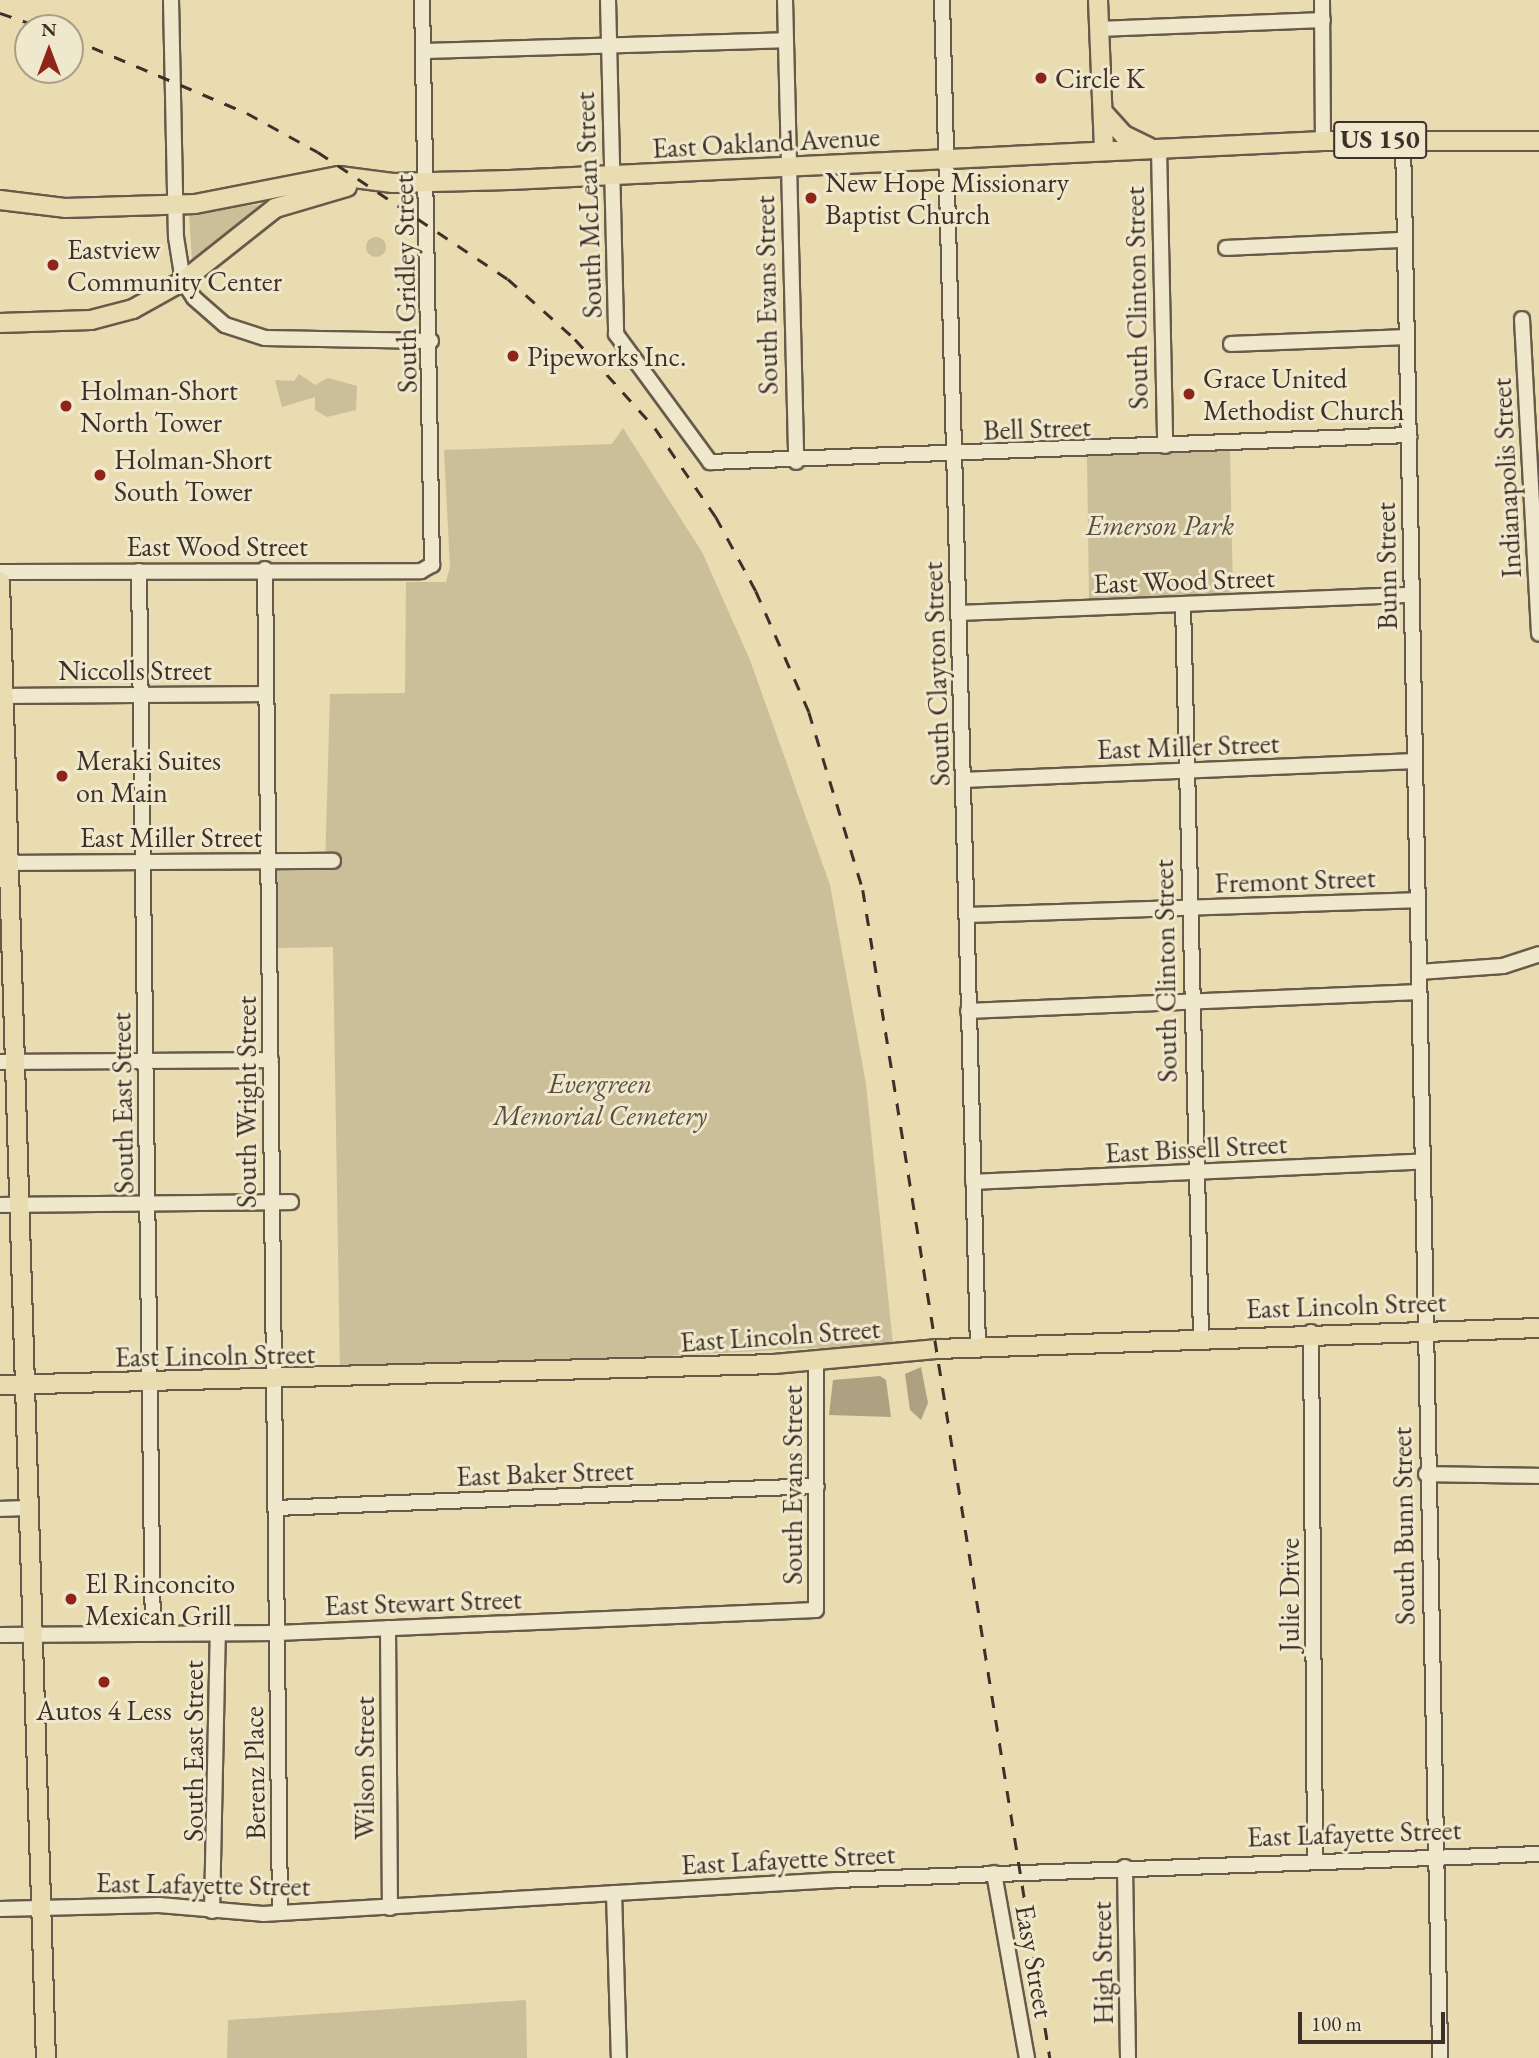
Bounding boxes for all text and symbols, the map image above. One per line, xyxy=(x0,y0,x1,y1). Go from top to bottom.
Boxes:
north arrow xyxy=(14,14,84,84)
text: N xyxy=(41,17,57,42)
place label: Circle K xyxy=(1055,61,1145,95)
marker: Circle K xyxy=(1033,70,1049,86)
street label: South McLean Street xyxy=(567,91,609,319)
road number: US 150 xyxy=(1333,118,1427,162)
street label: East Oakland Avenue xyxy=(651,119,881,165)
place label: New Hope Missionary Baptist Church xyxy=(825,165,1069,231)
street label: South Gridley Street xyxy=(386,175,424,393)
street label: South Clinton Street xyxy=(1117,186,1155,410)
marker: New Hope Missionary Baptist Church xyxy=(803,190,819,206)
street label: South Evans Street xyxy=(747,195,785,395)
place label: Eastview Community Center xyxy=(67,232,282,298)
marker: Eastview Community Center xyxy=(45,257,61,273)
place label: Pipeworks Inc. xyxy=(527,339,686,373)
marker: Pipeworks Inc. xyxy=(505,348,521,364)
place label: Grace United Methodist Church xyxy=(1203,361,1404,427)
place label: Holman-Short North Tower xyxy=(80,373,238,439)
street label: Indianapolis Street xyxy=(1484,377,1528,579)
marker: Grace United Methodist Church xyxy=(1181,386,1197,402)
marker: Holman-Short North Tower xyxy=(58,398,74,414)
street label: Bell Street xyxy=(982,409,1092,447)
place label: Holman-Short South Tower xyxy=(114,442,272,508)
marker: Holman-Short South Tower xyxy=(92,467,108,483)
street label: Bunn Street xyxy=(1368,502,1404,630)
park label: Emerson Park xyxy=(1086,508,1234,542)
street label: East Wood Street xyxy=(126,529,308,563)
street label: East Wood Street xyxy=(1093,560,1275,600)
street label: South Clayton Street xyxy=(915,561,957,787)
street label: Niccolls Street xyxy=(58,653,212,687)
street label: East Miller Street xyxy=(1096,726,1280,766)
place label: Meraki Suites on Main xyxy=(76,743,221,809)
marker: Meraki Suites on Main xyxy=(54,768,70,784)
street label: East Miller Street xyxy=(80,820,262,854)
street label: South Clinton Street xyxy=(1146,859,1184,1083)
street label: Fremont Street xyxy=(1214,860,1376,900)
street label: South Wright Street xyxy=(229,996,263,1208)
street label: South East Street xyxy=(104,1012,140,1194)
park label: Evergreen Memorial Cemetery xyxy=(493,1066,707,1132)
street label: East Bissell Street xyxy=(1104,1126,1288,1170)
street label: East Lincoln Street xyxy=(1245,1285,1447,1325)
street label: East Lincoln Street xyxy=(679,1311,881,1359)
street label: East Lincoln Street xyxy=(114,1336,316,1374)
street label: South Evans Street xyxy=(775,1385,809,1585)
street label: South Bunn Street xyxy=(1384,1427,1422,1625)
street label: East Baker Street xyxy=(456,1453,634,1493)
street label: Julie Drive xyxy=(1272,1538,1306,1652)
place label: El Rinconcito Mexican Grill xyxy=(85,1566,235,1632)
street label: East Stewart Street xyxy=(324,1582,522,1622)
marker: El Rinconcito Mexican Grill xyxy=(63,1591,79,1607)
street label: South East Street xyxy=(176,1660,210,1842)
marker: Autos 4 Less xyxy=(96,1674,112,1690)
place label: Autos 4 Less xyxy=(36,1693,172,1727)
street label: Wilson Street xyxy=(347,1696,381,1840)
street label: Berenz Place xyxy=(236,1706,272,1840)
street label: East Lafayette Street xyxy=(1246,1812,1462,1854)
street label: East Lafayette Street xyxy=(680,1837,896,1881)
street label: East Lafayette Street xyxy=(96,1865,310,1903)
street label: High Street xyxy=(1084,1901,1120,2025)
street label: Easy Street xyxy=(1009,1902,1061,2020)
scale bar xyxy=(1301,1998,1448,2042)
text: 100 m xyxy=(1311,2010,1362,2037)

